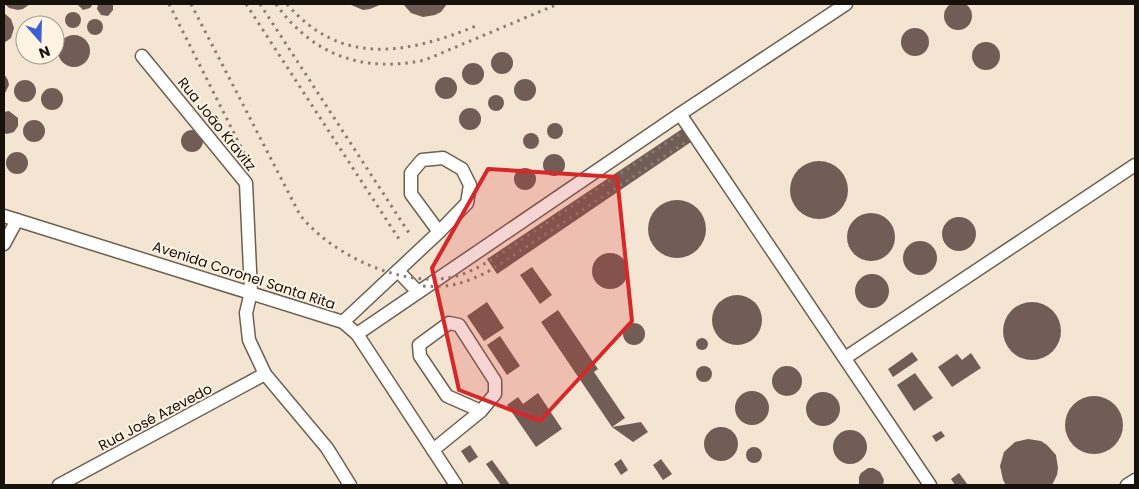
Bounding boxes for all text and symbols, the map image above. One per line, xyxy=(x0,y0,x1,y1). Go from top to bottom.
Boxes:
north arrow xyxy=(15,15,65,65)
text: N xyxy=(36,41,53,63)
street label: Rua João Kravitz xyxy=(173,73,261,175)
street label: Avenida Coronel Santa Rita xyxy=(150,236,338,314)
street label: Rua José Azevedo xyxy=(95,379,215,455)

